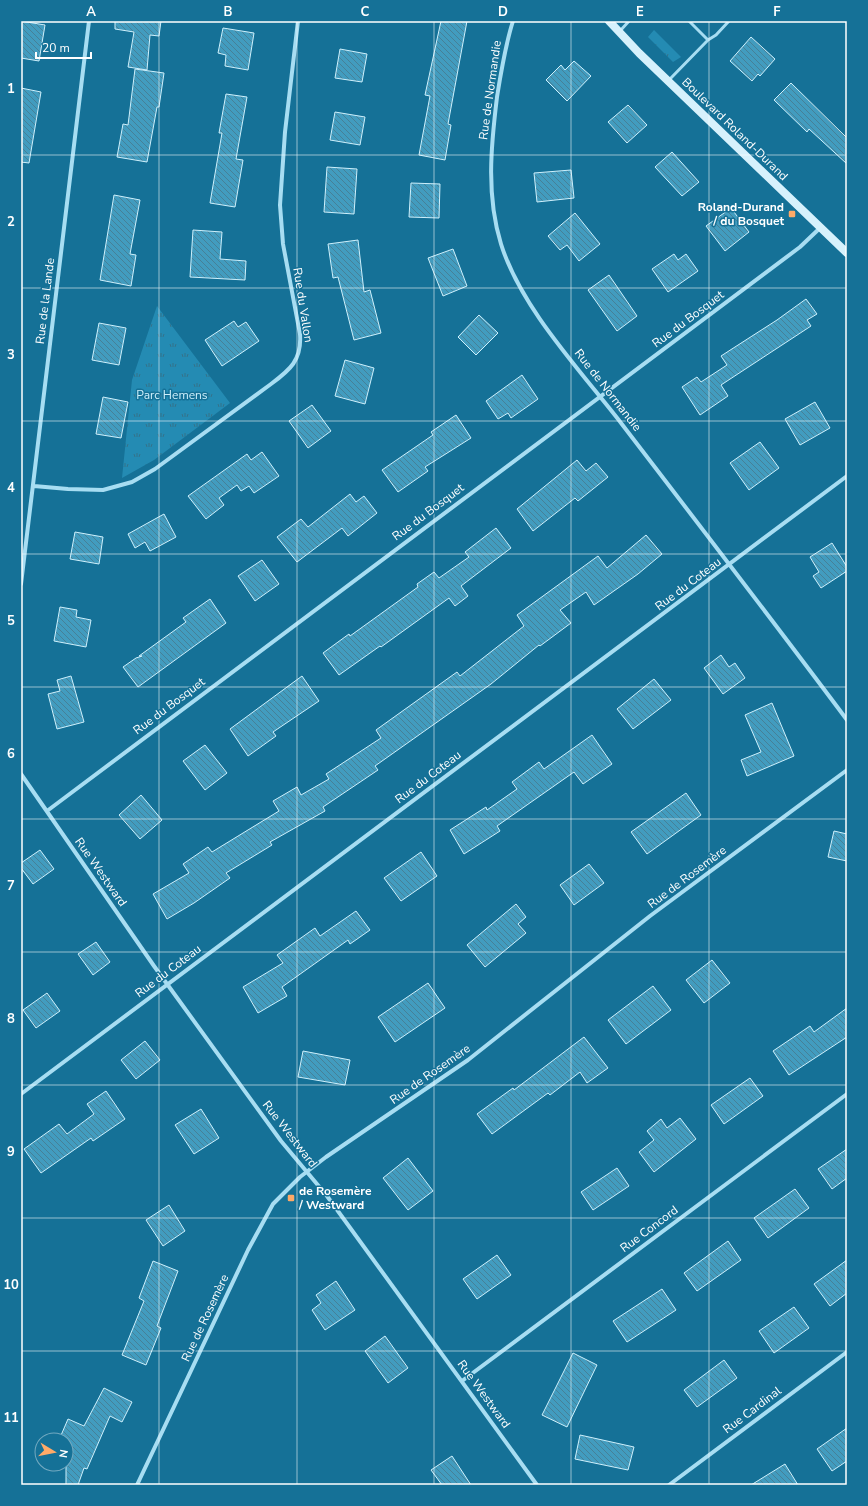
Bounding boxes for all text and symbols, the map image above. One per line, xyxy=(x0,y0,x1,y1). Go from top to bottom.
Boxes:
text: A xyxy=(86,3,96,21)
text: B xyxy=(224,3,233,21)
text: C xyxy=(361,3,370,21)
text: D xyxy=(498,3,508,21)
text: E xyxy=(636,3,644,21)
text: F xyxy=(773,3,781,21)
scale bar xyxy=(36,34,91,60)
street label: Rue de Normandie xyxy=(475,39,505,141)
text: 20 m xyxy=(42,40,70,56)
street label: Boulevard Roland-Durand xyxy=(679,74,791,184)
text: 1 xyxy=(7,80,15,98)
place label: Roland-Durand / du Bosquet xyxy=(698,199,784,229)
marker: Roland-Durand / du Bosquet xyxy=(787,209,797,219)
text: 2 xyxy=(7,213,15,231)
street label: Rue de la Lande xyxy=(32,257,58,345)
street label: Rue du Vallon xyxy=(289,266,317,344)
street label: Rue du Bosquet xyxy=(649,286,728,351)
text: 3 xyxy=(7,346,15,364)
street label: Rue de Normandie xyxy=(571,346,645,434)
park label: Parc Hemens xyxy=(136,387,208,403)
text: 4 xyxy=(7,479,15,497)
street label: Rue du Bosquet xyxy=(389,479,468,544)
street label: Rue du Coteau xyxy=(652,554,724,614)
text: 5 xyxy=(7,612,15,630)
street label: Rue du Bosquet xyxy=(130,673,209,738)
text: 6 xyxy=(7,745,15,763)
street label: Rue du Coteau xyxy=(392,747,464,807)
street label: Rue Westward xyxy=(71,834,131,910)
street label: Rue de Rosemère xyxy=(644,842,730,912)
text: 7 xyxy=(7,877,15,895)
street label: Rue du Coteau xyxy=(132,941,204,1001)
text: 8 xyxy=(7,1010,15,1028)
street label: Rue de Rosemère xyxy=(387,1040,473,1108)
street label: Rue Westward xyxy=(259,1097,321,1171)
text: 9 xyxy=(7,1143,15,1161)
place label: de Rosemère / Westward xyxy=(298,1183,372,1213)
marker: de Rosemère / Westward xyxy=(286,1193,296,1203)
street label: Rue Concord xyxy=(617,1202,681,1256)
street label: Rue de Rosemère xyxy=(178,1272,232,1364)
text: 10 xyxy=(3,1276,19,1294)
street label: Rue Westward xyxy=(454,1357,514,1431)
street label: Rue Cardinal xyxy=(720,1383,785,1437)
text: 11 xyxy=(3,1409,19,1427)
north arrow xyxy=(34,1432,74,1472)
text: N xyxy=(55,1448,71,1459)

